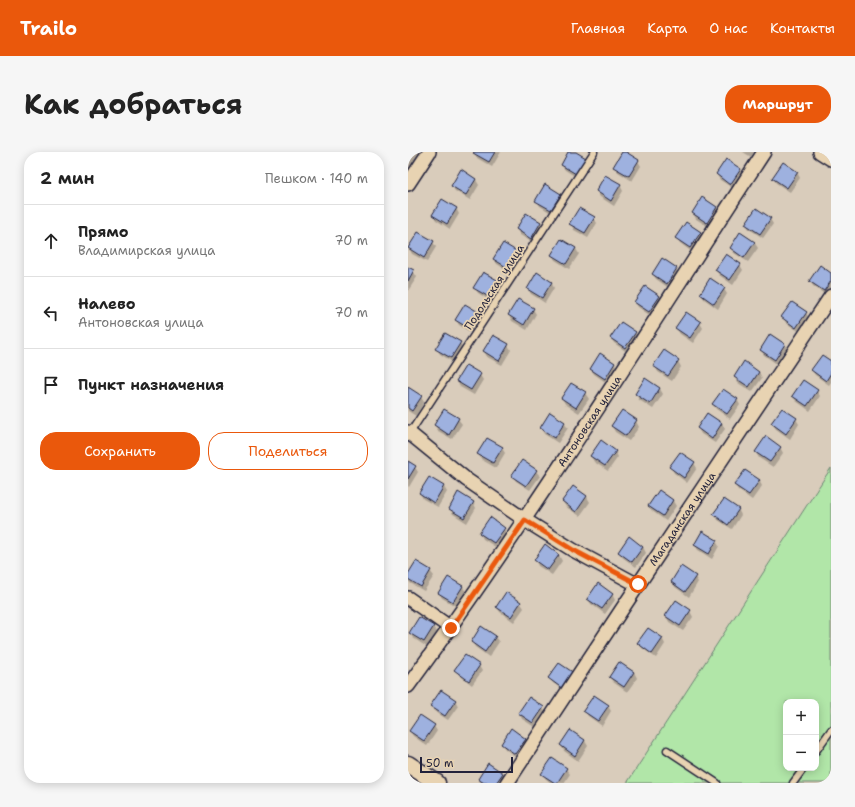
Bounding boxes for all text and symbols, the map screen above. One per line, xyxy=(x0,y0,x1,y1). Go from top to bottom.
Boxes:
text: Trailo xyxy=(20,16,77,41)
text: Главная xyxy=(571,19,625,37)
text: Карта xyxy=(647,19,687,37)
text: О нас xyxy=(709,19,748,37)
text: Контакты xyxy=(770,19,835,37)
text: Как добраться xyxy=(24,85,243,123)
button: Маршрут xyxy=(725,85,831,123)
text: 2 мин xyxy=(40,167,95,189)
text: Пешком · 140 m xyxy=(265,170,368,187)
text: Прямо xyxy=(78,222,128,242)
icon: ahead xyxy=(40,230,62,252)
text: 70 m xyxy=(334,232,368,249)
street label: Подольская улица xyxy=(461,241,528,333)
text: Владимирская улица xyxy=(78,242,215,259)
text: Налево xyxy=(78,294,136,314)
icon: left xyxy=(40,302,62,324)
text: 70 m xyxy=(334,304,368,321)
text: Антоновская улица xyxy=(78,314,203,331)
street label: Антоновская улица xyxy=(554,373,625,470)
icon: arrive xyxy=(40,374,62,396)
text: Пункт назначения xyxy=(78,375,224,395)
button: Сохранить xyxy=(40,432,200,470)
button: Поделиться xyxy=(208,432,368,470)
street label: Магаданская улица xyxy=(646,469,719,569)
route start xyxy=(629,575,647,593)
route end xyxy=(442,619,460,637)
map controls xyxy=(783,699,819,771)
button: + xyxy=(783,699,819,735)
button: − xyxy=(783,735,819,771)
scale bar xyxy=(420,755,513,774)
text: 50 m xyxy=(426,756,454,771)

